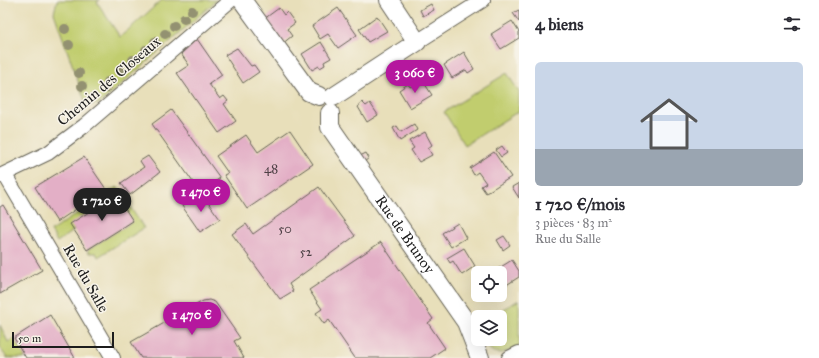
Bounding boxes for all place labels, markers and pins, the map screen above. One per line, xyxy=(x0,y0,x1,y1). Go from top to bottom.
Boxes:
pin: 3 060 € xyxy=(378,60,452,94)
pin: 1 470 € xyxy=(164,179,238,213)
pin: 1 720 € xyxy=(65,188,139,222)
pin: 1 470 € xyxy=(155,302,229,336)

